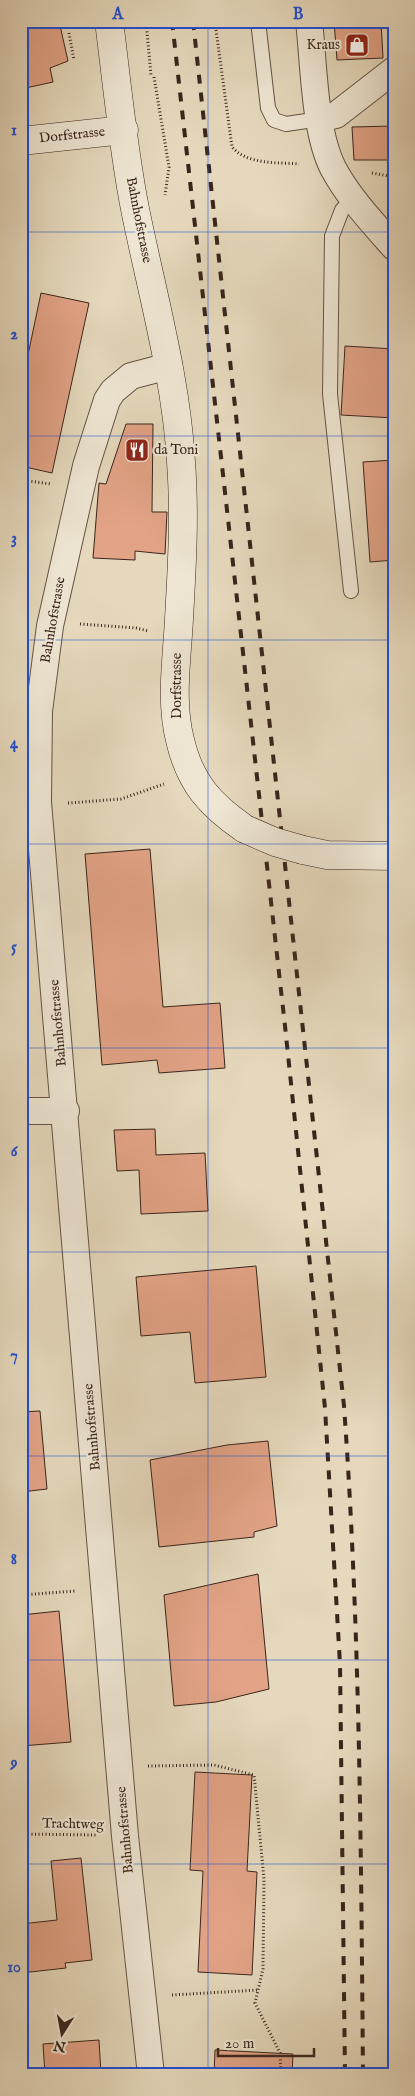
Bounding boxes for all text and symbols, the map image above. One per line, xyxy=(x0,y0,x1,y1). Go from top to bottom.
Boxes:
text: A xyxy=(112,5,125,25)
text: B xyxy=(293,5,304,25)
shop icon: Kraus xyxy=(344,32,370,58)
place label: Kraus xyxy=(307,36,340,54)
text: 1 xyxy=(11,121,17,141)
street label: Dorfstrasse xyxy=(38,123,106,147)
street label: Bahnhofstrasse xyxy=(122,175,156,265)
text: 2 xyxy=(10,325,18,345)
restaurant icon: da Toni xyxy=(124,437,150,463)
place label: da Toni xyxy=(154,441,198,459)
text: 3 xyxy=(11,529,17,549)
street label: Bahnhofstrasse xyxy=(37,575,70,665)
street label: Dorfstrasse xyxy=(168,652,186,719)
text: 4 xyxy=(10,734,19,754)
text: 5 xyxy=(11,938,17,958)
street label: Bahnhofstrasse xyxy=(45,978,71,1067)
text: 6 xyxy=(11,1142,19,1162)
text: 7 xyxy=(10,1346,18,1366)
street label: Bahnhofstrasse xyxy=(79,1382,105,1471)
text: 8 xyxy=(11,1550,17,1570)
text: 9 xyxy=(10,1754,18,1774)
street label: Bahnhofstrasse xyxy=(112,1785,138,1874)
street label: Trachtweg xyxy=(42,1814,104,1834)
text: 10 xyxy=(7,1958,21,1978)
north arrow xyxy=(38,2008,88,2058)
scale bar xyxy=(218,2026,314,2058)
text: 20 m xyxy=(225,2034,255,2053)
text: N xyxy=(52,2036,68,2056)

